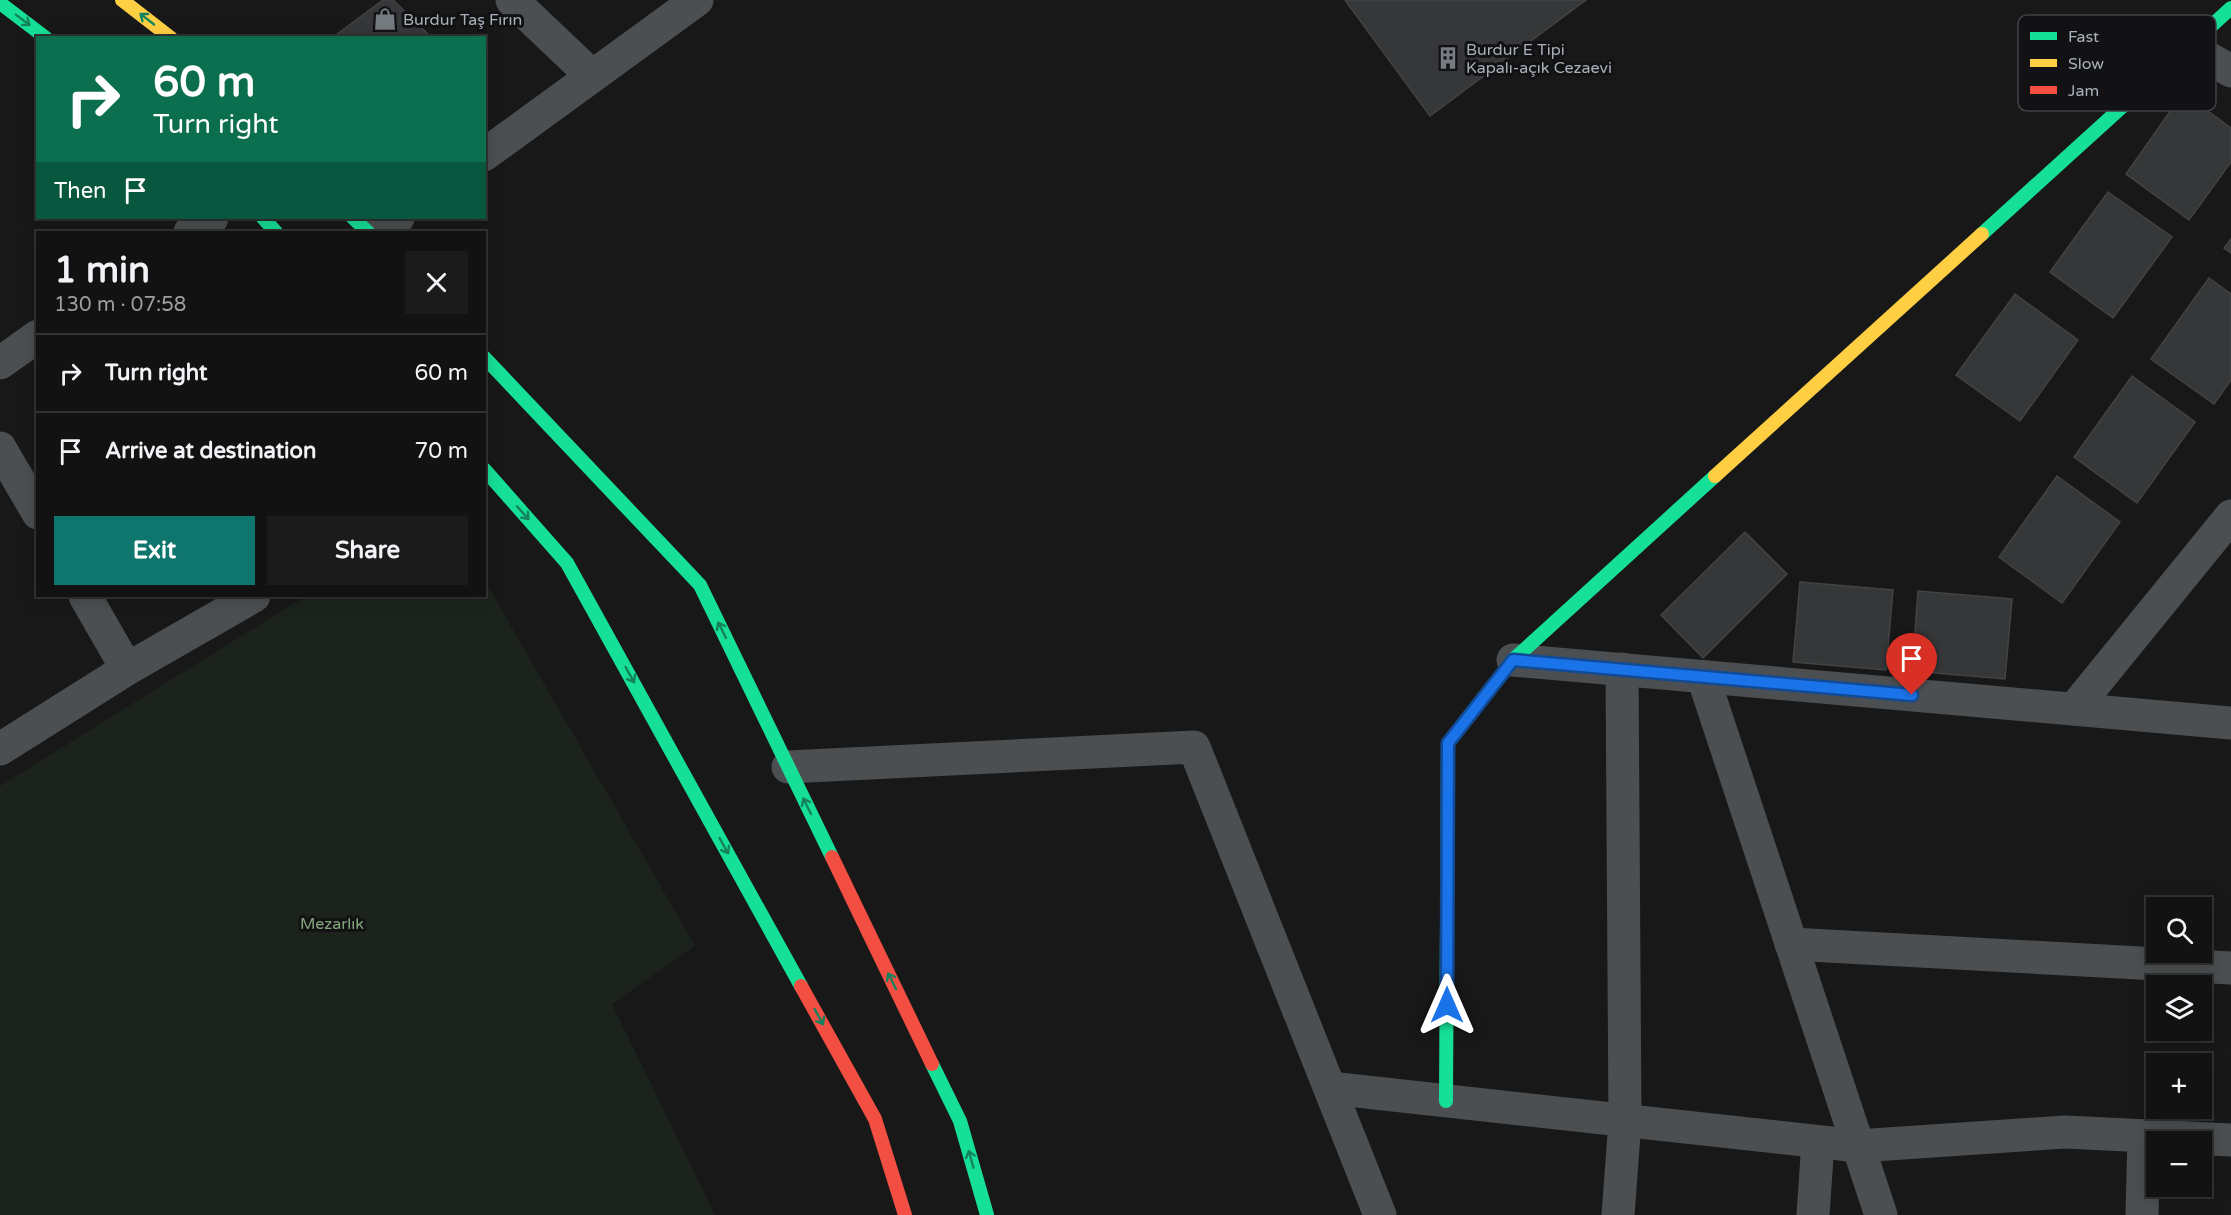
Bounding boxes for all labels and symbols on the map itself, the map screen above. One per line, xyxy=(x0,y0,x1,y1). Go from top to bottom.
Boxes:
shop icon: Burdur Taş Fırın xyxy=(372,6,398,32)
place label: Burdur Taş Fırın xyxy=(403,10,522,30)
one-way arrow xyxy=(139,12,155,25)
one-way arrow xyxy=(15,14,31,27)
legend xyxy=(2018,15,2216,111)
text: Fast xyxy=(2068,27,2099,47)
place label: Burdur E Tipi Kapalı-açık Cezaevi xyxy=(1466,40,1612,78)
building icon: Burdur E Tipi Kapalı-açık Cezaevi xyxy=(1435,45,1461,71)
text: Slow xyxy=(2068,54,2104,74)
text: Jam xyxy=(2068,81,2099,101)
one-way arrow xyxy=(516,505,530,520)
one-way arrow xyxy=(715,621,727,639)
pin xyxy=(1886,633,1937,695)
one-way arrow xyxy=(624,667,636,684)
one-way arrow xyxy=(800,797,812,815)
one-way arrow xyxy=(718,837,730,854)
park label: Mezarlık xyxy=(300,914,364,934)
one-way arrow xyxy=(885,972,897,990)
position arrow xyxy=(1415,973,1479,1037)
one-way arrow xyxy=(813,1008,825,1025)
one-way arrow xyxy=(964,1150,976,1169)

